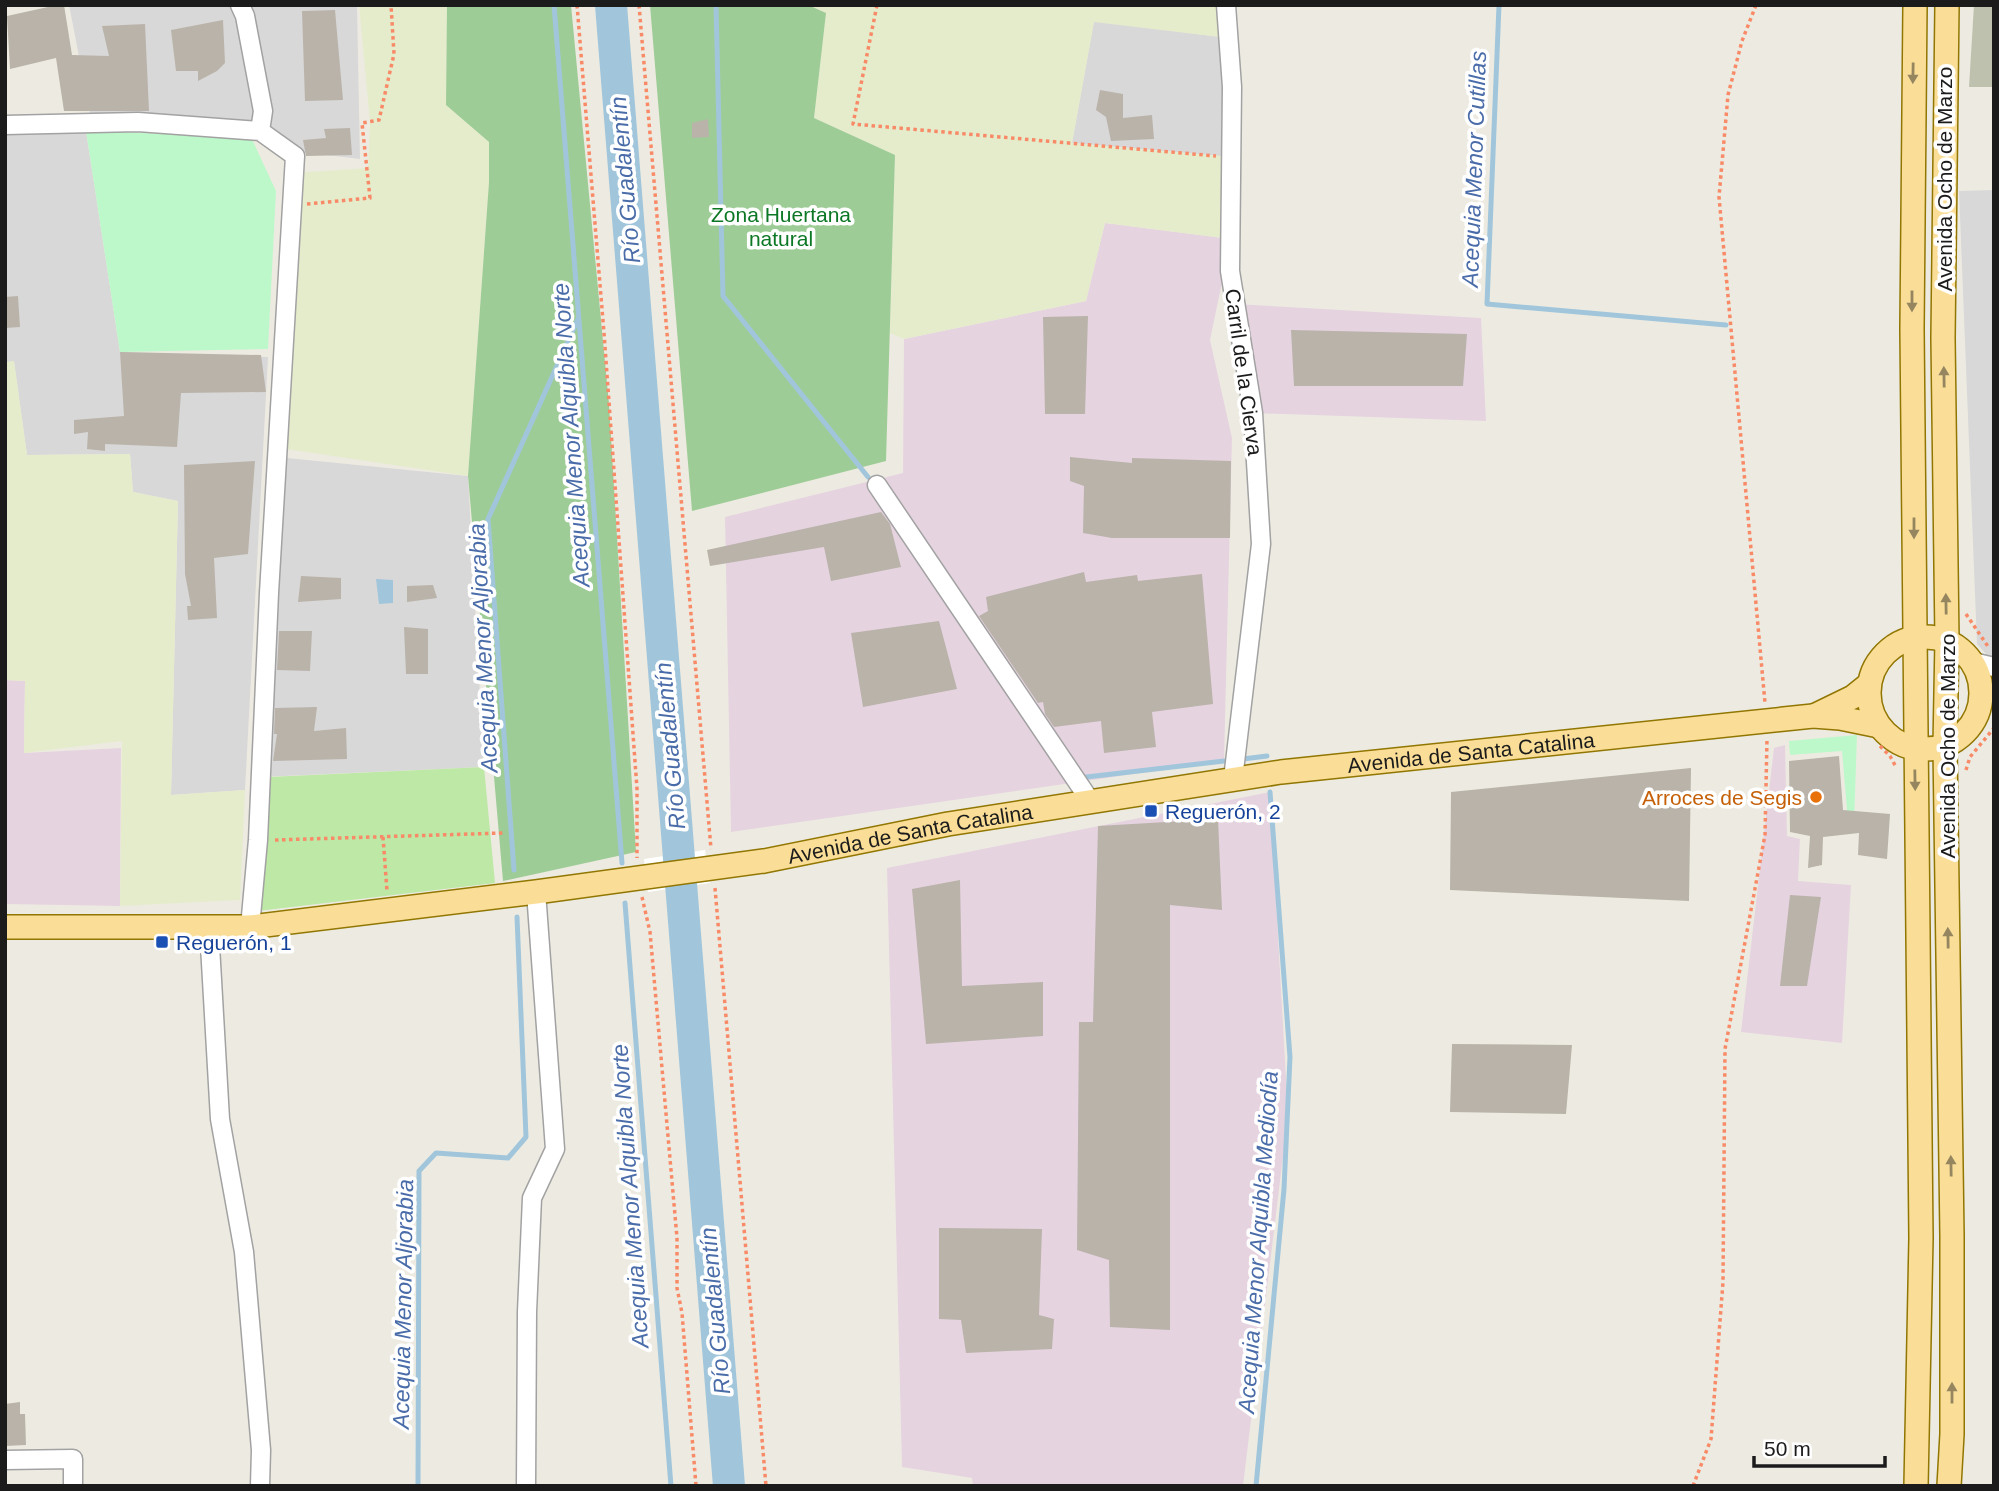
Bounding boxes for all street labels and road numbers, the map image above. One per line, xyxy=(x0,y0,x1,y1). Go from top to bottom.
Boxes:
street label: Avenida Ocho de Marzo xyxy=(1933,67,1956,291)
street label: Carril de la Cierva xyxy=(1221,287,1267,457)
street label: Avenida Ocho de Marzo xyxy=(1936,634,1959,858)
street label: Avenida de Santa Catalina xyxy=(1346,728,1596,776)
street label: Avenida de Santa Catalina xyxy=(786,799,1034,867)

